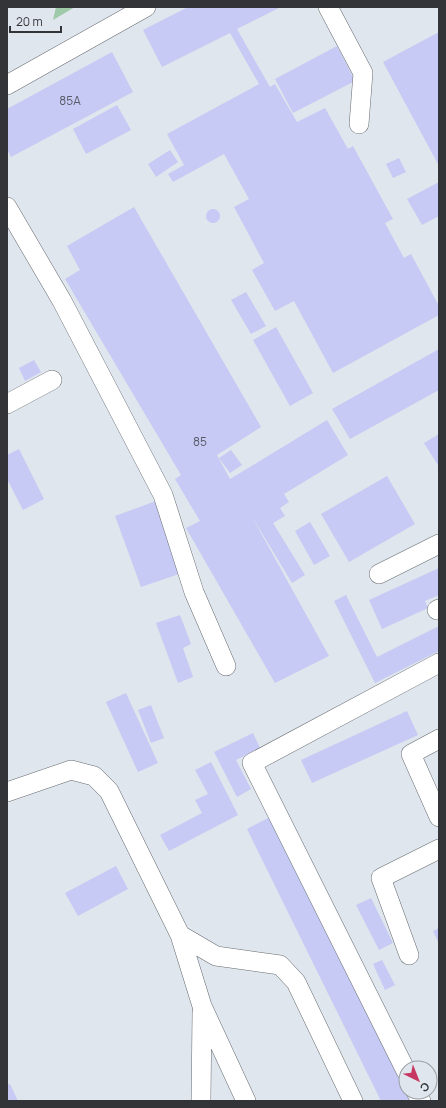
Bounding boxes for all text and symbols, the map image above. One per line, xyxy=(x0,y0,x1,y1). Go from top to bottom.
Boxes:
scale bar xyxy=(10,8,61,34)
text: 20 m xyxy=(16,13,43,30)
house number: 85А xyxy=(59,92,81,109)
house number: 85 xyxy=(193,433,207,450)
north arrow xyxy=(398,1060,438,1100)
text: С xyxy=(417,1079,433,1096)

